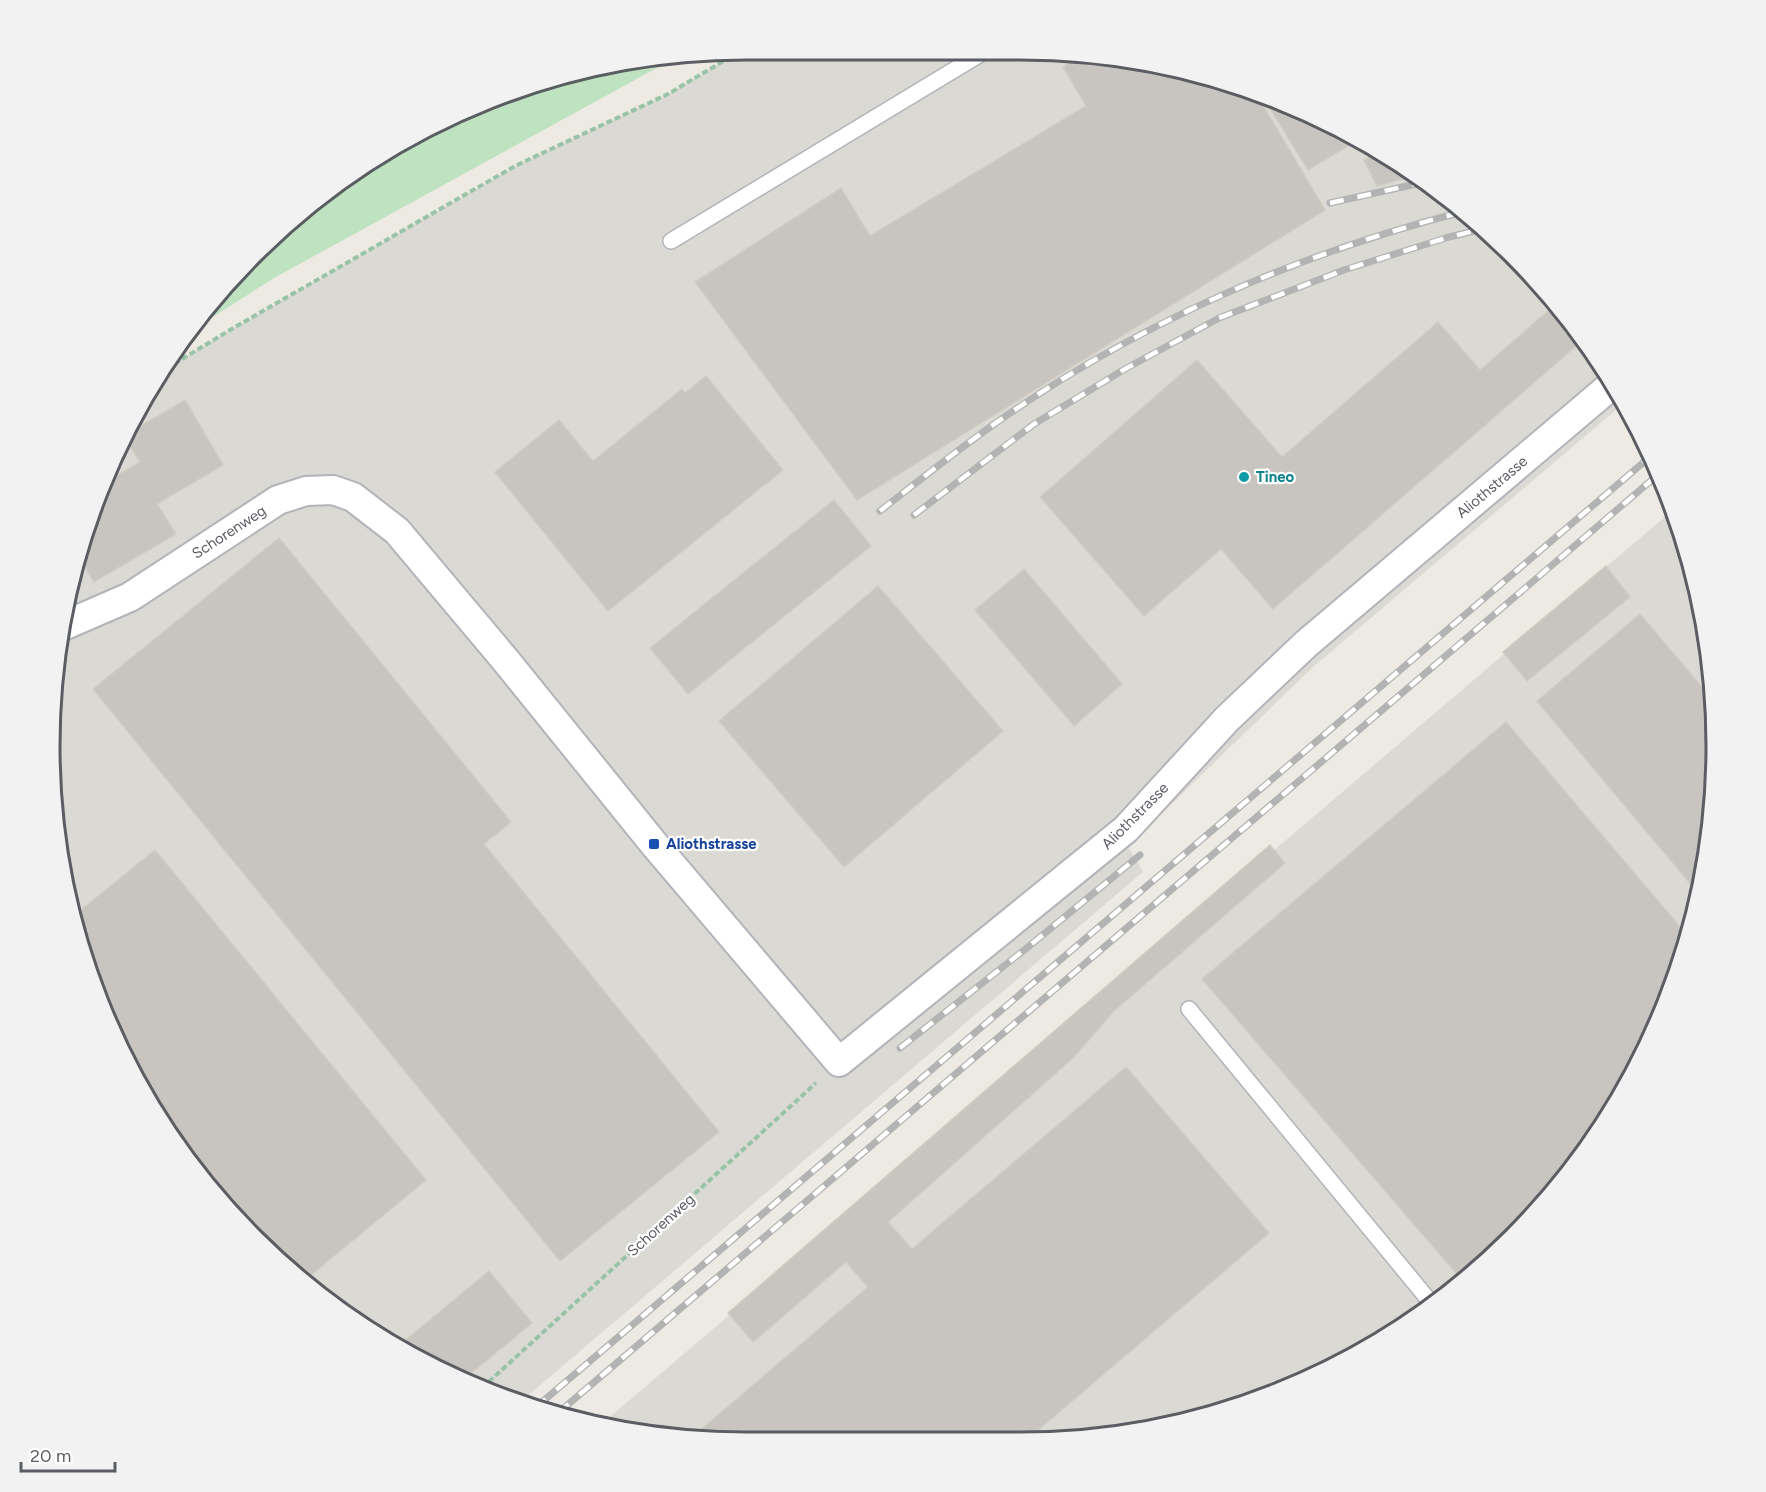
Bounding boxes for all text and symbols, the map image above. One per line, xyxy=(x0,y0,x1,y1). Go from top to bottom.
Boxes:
street label: Aliothstrasse xyxy=(1453,452,1531,522)
place label: Tineo xyxy=(1256,468,1295,486)
marker: Tineo xyxy=(1237,470,1251,484)
street label: Schorenweg xyxy=(189,501,269,563)
street label: Aliothstrasse xyxy=(1098,779,1172,853)
place label: Aliothstrasse xyxy=(666,835,757,853)
marker: Aliothstrasse xyxy=(647,837,661,851)
street label: Schorenweg xyxy=(624,1190,698,1260)
scale bar xyxy=(21,1435,116,1473)
text: 20 m xyxy=(30,1445,71,1467)

